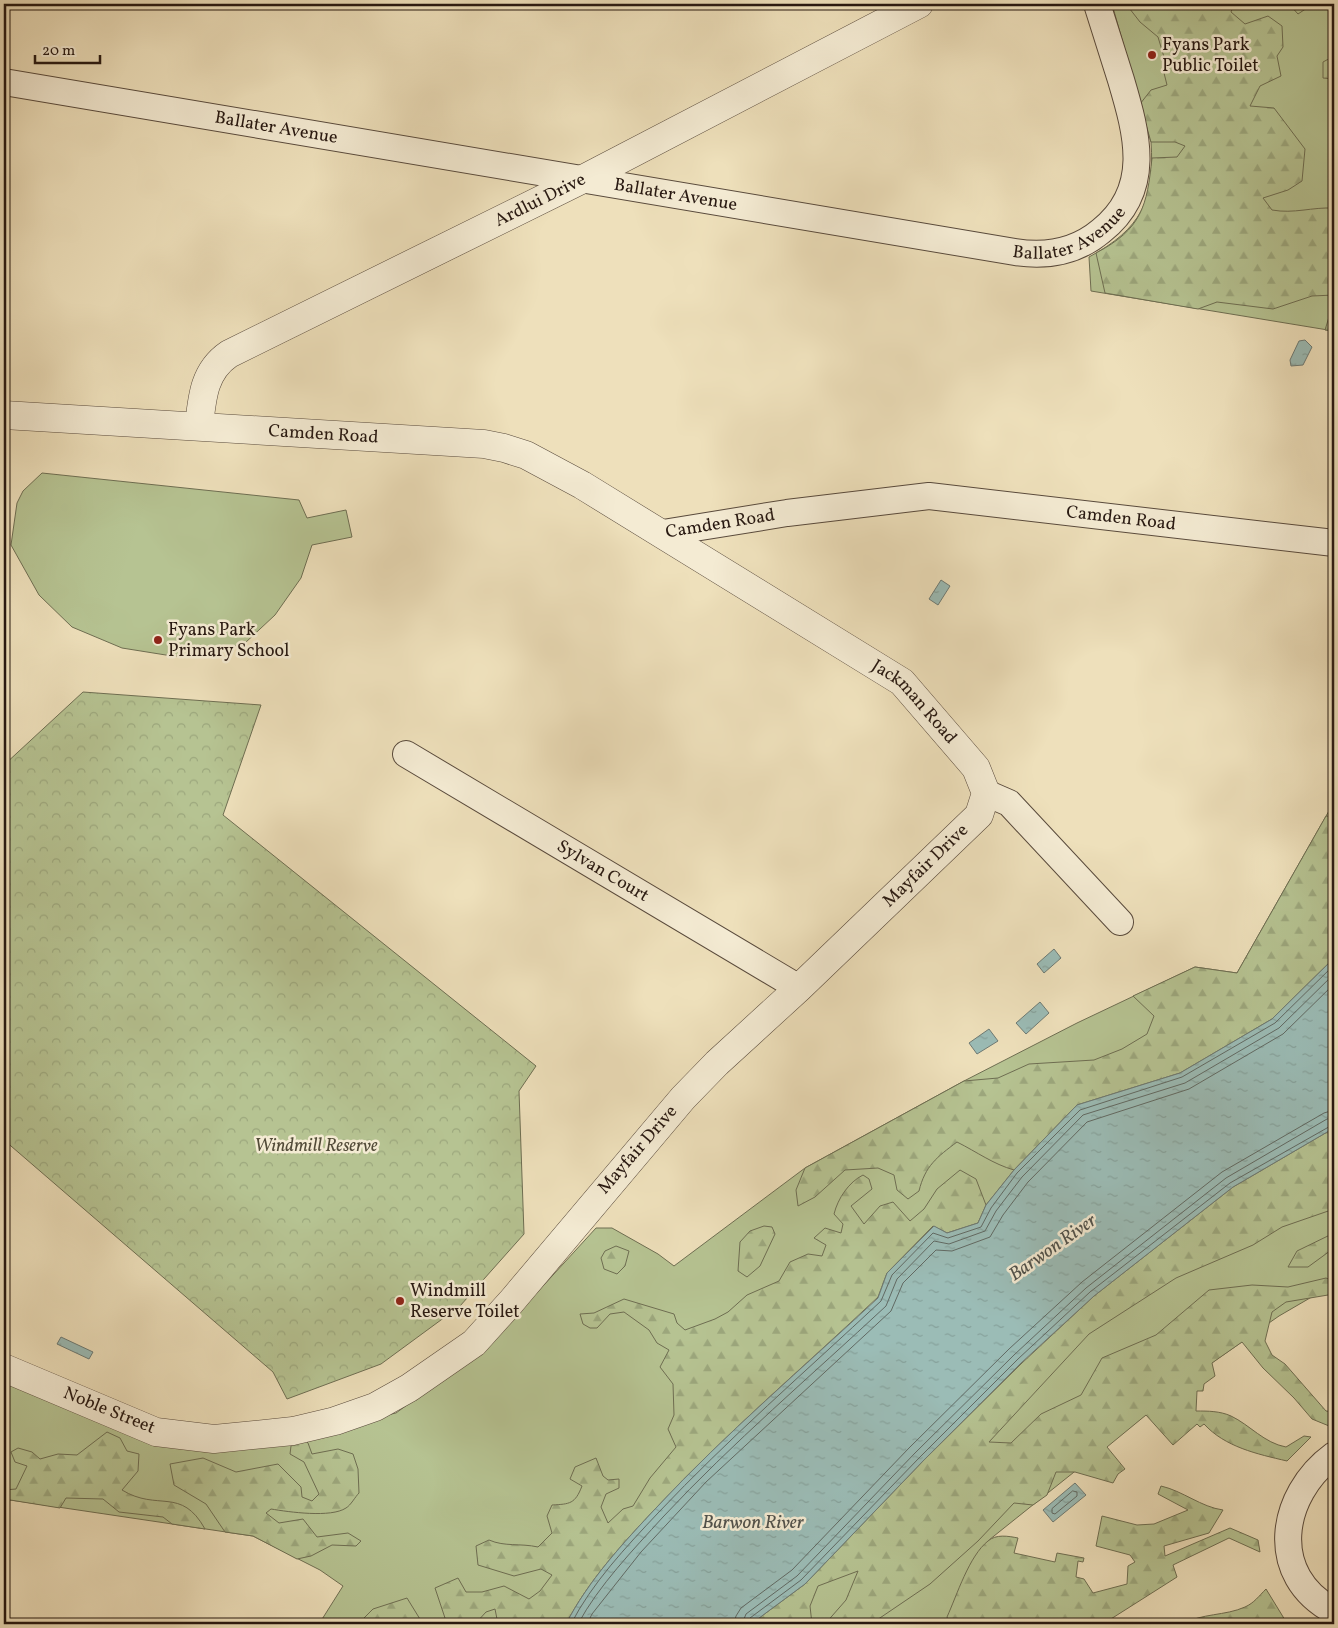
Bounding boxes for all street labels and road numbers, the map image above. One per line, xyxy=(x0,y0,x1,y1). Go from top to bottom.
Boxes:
street label: Ballater Avenue xyxy=(213,105,340,150)
street label: Ardlui Drive xyxy=(490,167,590,233)
street label: Ballater Avenue xyxy=(612,172,739,218)
street label: Ballater Avenue xyxy=(1011,201,1132,266)
street label: Camden Road xyxy=(268,418,379,450)
street label: Camden Road xyxy=(1065,500,1177,537)
street label: Camden Road xyxy=(664,503,777,545)
street label: Jackman Road xyxy=(867,654,963,750)
street label: Mayfair Drive xyxy=(878,819,974,913)
street label: Sylvan Court xyxy=(552,834,654,908)
street label: Mayfair Drive xyxy=(592,1100,684,1200)
street label: Noble Street xyxy=(59,1381,159,1441)

